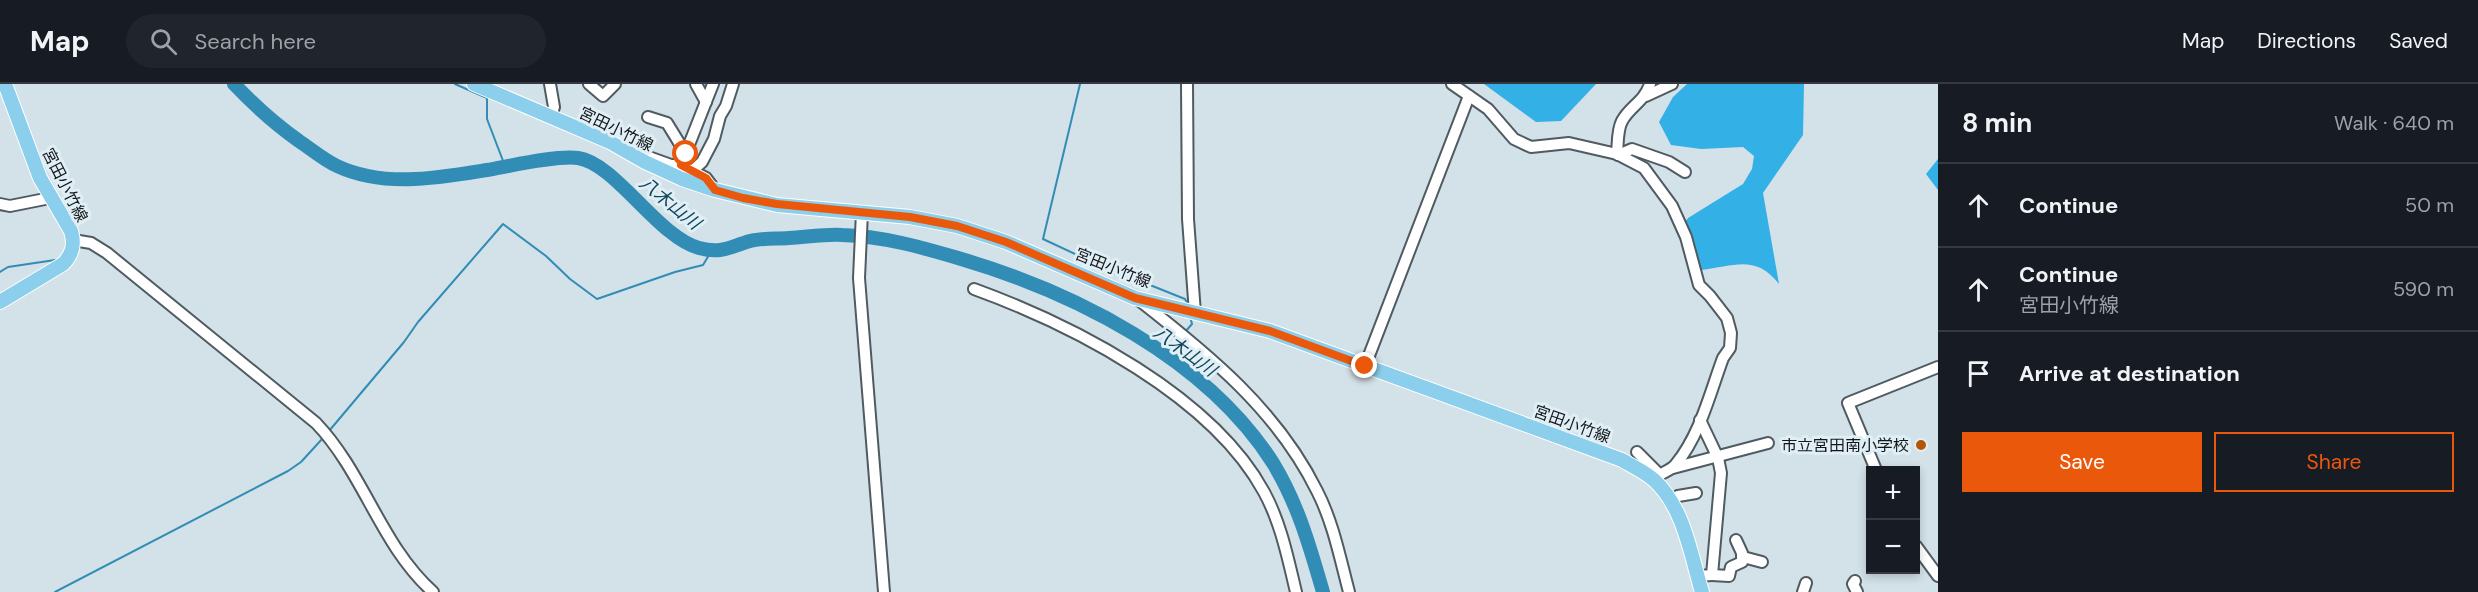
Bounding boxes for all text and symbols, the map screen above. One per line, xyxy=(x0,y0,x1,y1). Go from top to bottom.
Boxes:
search box xyxy=(126,14,546,68)
text: Map xyxy=(30,23,90,60)
icon: search xyxy=(147,25,180,58)
text: Search here xyxy=(195,27,316,56)
text: Map xyxy=(2182,27,2224,55)
text: Directions xyxy=(2257,27,2356,55)
text: Saved xyxy=(2389,27,2448,55)
street label: 宮田小竹線 xyxy=(575,102,657,156)
text: 8 min xyxy=(1962,106,2032,140)
text: Walk · 640 m xyxy=(2334,110,2454,136)
route start xyxy=(672,140,698,166)
street label: 宮田小竹線 xyxy=(37,145,93,225)
water label: 八木山川 xyxy=(634,171,707,236)
icon: ahead xyxy=(1962,189,1995,222)
text: Continue xyxy=(2019,191,2118,220)
text: 50 m xyxy=(2405,192,2454,218)
street label: 宮田小竹線 xyxy=(1072,243,1154,293)
text: Continue xyxy=(2019,260,2118,289)
icon: ahead xyxy=(1962,273,1995,306)
text: 590 m xyxy=(2393,276,2454,302)
text: 宮田小竹線 xyxy=(2019,292,2119,318)
water label: 八木山川 xyxy=(1149,320,1223,383)
route end xyxy=(1351,352,1377,378)
icon: arrive xyxy=(1962,357,1995,390)
text: Arrive at destination xyxy=(2019,359,2240,388)
street label: 宮田小竹線 xyxy=(1531,400,1613,448)
button: Save xyxy=(1962,432,2202,492)
button: Share xyxy=(2214,432,2454,492)
place label: 市立宮田南小学校 xyxy=(1781,435,1909,456)
marker: 市立宮田南小学校 xyxy=(1914,438,1928,452)
map controls xyxy=(1866,466,1920,574)
button: + xyxy=(1866,466,1920,520)
button: − xyxy=(1866,520,1920,574)

